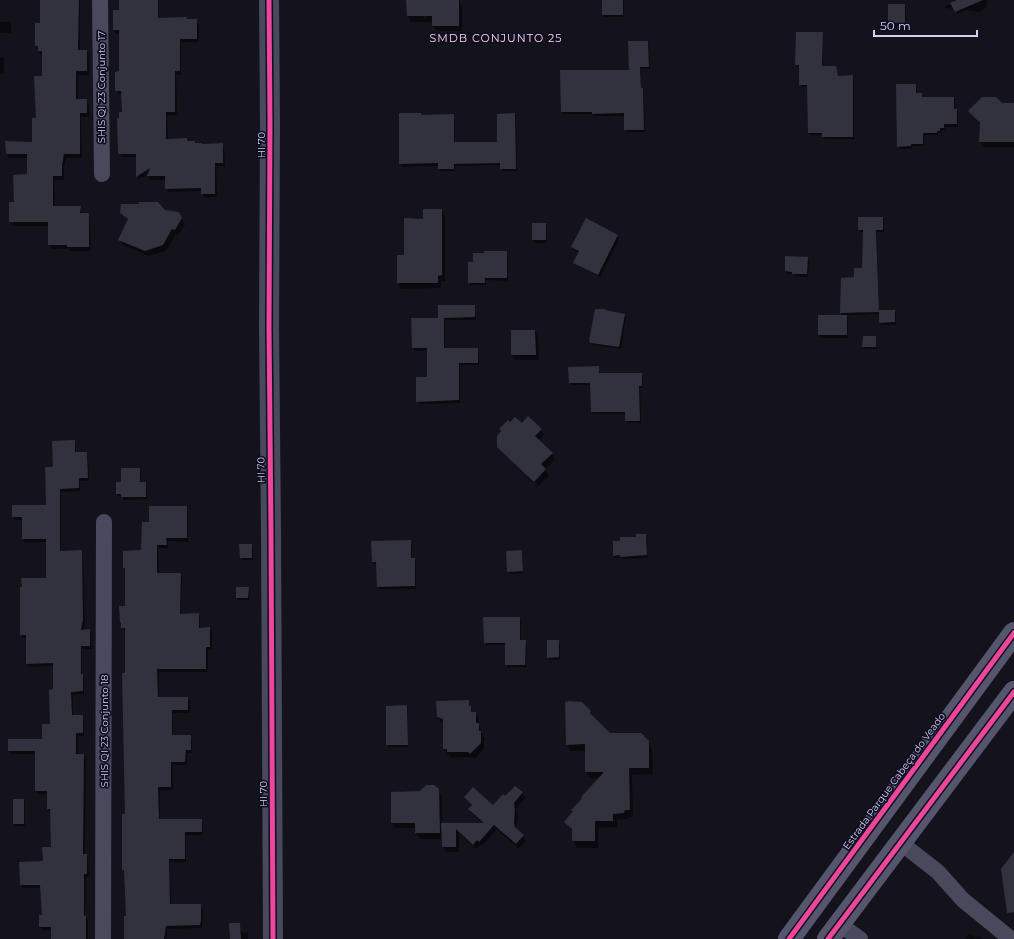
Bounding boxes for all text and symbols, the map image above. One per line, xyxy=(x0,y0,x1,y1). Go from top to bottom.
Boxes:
scale bar xyxy=(874,12,977,38)
text: 50 m xyxy=(880,18,911,33)
street label: SHIS QI 23 Conjunto 17 xyxy=(95,31,108,143)
district label: SMDB CONJUNTO 25 xyxy=(429,31,563,45)
street label: HI 70 xyxy=(255,132,268,158)
street label: HI 70 xyxy=(254,456,268,483)
street label: SHIS QI 23 Conjunto 18 xyxy=(98,675,111,787)
street label: Estrada Parque Cabeça do Veado xyxy=(840,710,948,852)
street label: HI 70 xyxy=(257,781,270,807)

